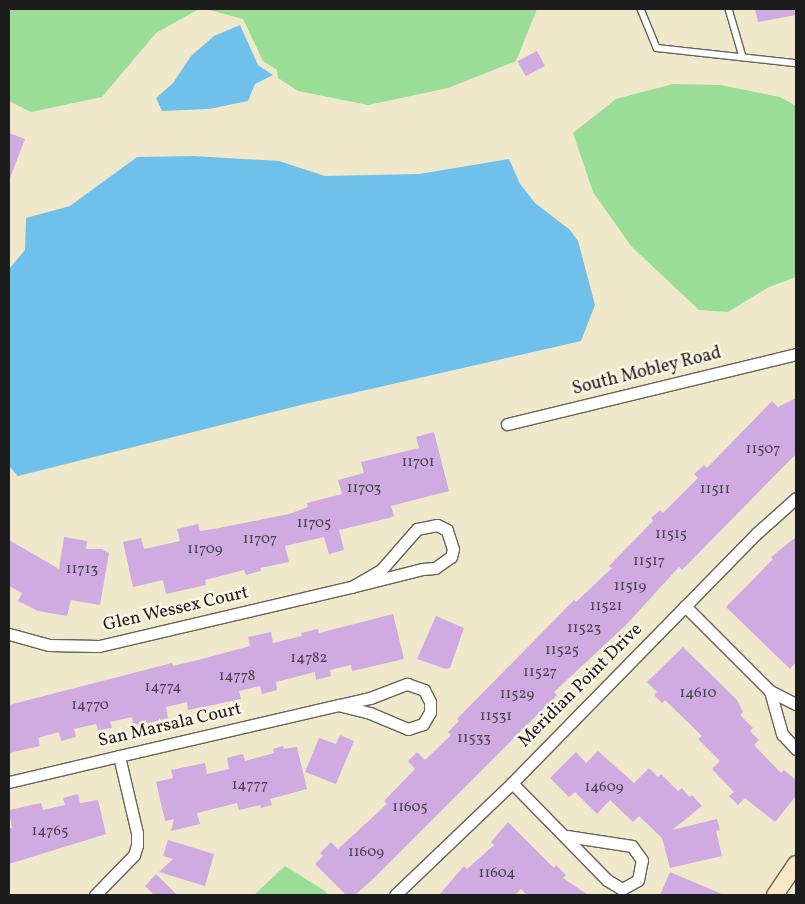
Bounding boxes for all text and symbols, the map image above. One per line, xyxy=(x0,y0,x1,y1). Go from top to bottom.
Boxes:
street label: South Mobley Road xyxy=(570,343,724,401)
house number: 11507 xyxy=(746,441,780,459)
house number: 11701 xyxy=(401,454,435,472)
house number: 11703 xyxy=(347,480,381,498)
house number: 11511 xyxy=(700,481,730,499)
house number: 11705 xyxy=(297,515,331,533)
house number: 11515 xyxy=(655,526,687,544)
house number: 11707 xyxy=(243,531,277,549)
house number: 11709 xyxy=(187,541,223,559)
house number: 11517 xyxy=(633,553,665,571)
house number: 11713 xyxy=(66,561,98,579)
house number: 11519 xyxy=(614,578,646,596)
street label: Glen Wessex Court xyxy=(101,583,251,637)
house number: 11521 xyxy=(590,598,622,616)
street label: Meridian Point Drive xyxy=(515,620,647,752)
house number: 11523 xyxy=(567,620,601,638)
house number: 11525 xyxy=(545,642,579,660)
house number: 14782 xyxy=(290,650,328,668)
house number: 11527 xyxy=(523,664,557,682)
house number: 14778 xyxy=(219,668,255,686)
house number: 14774 xyxy=(145,679,181,697)
house number: 14610 xyxy=(679,685,717,703)
house number: 11529 xyxy=(500,686,534,704)
house number: 14770 xyxy=(71,697,109,715)
street label: San Marsala Court xyxy=(96,699,244,753)
house number: 11531 xyxy=(480,708,512,726)
house number: 11533 xyxy=(457,730,491,748)
house number: 14777 xyxy=(232,777,268,795)
house number: 14609 xyxy=(584,779,624,797)
house number: 11605 xyxy=(392,799,428,817)
house number: 14765 xyxy=(32,823,68,841)
house number: 11609 xyxy=(348,844,384,862)
house number: 11604 xyxy=(479,865,515,883)

